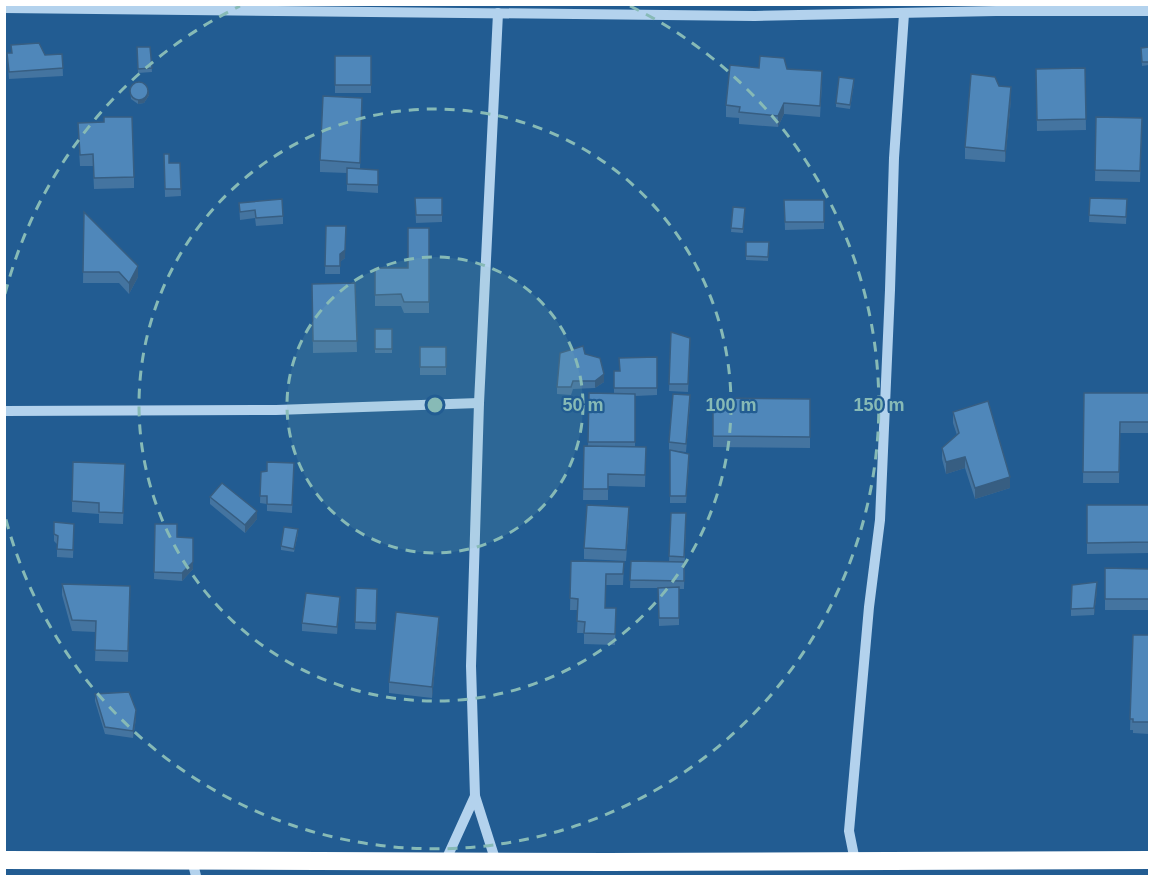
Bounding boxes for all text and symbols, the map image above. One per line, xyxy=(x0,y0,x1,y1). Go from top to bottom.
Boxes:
centre of rings xyxy=(425,395,445,415)
text: 50 m xyxy=(562,395,604,415)
text: 100 m xyxy=(705,395,757,415)
text: 150 m xyxy=(853,395,905,415)

